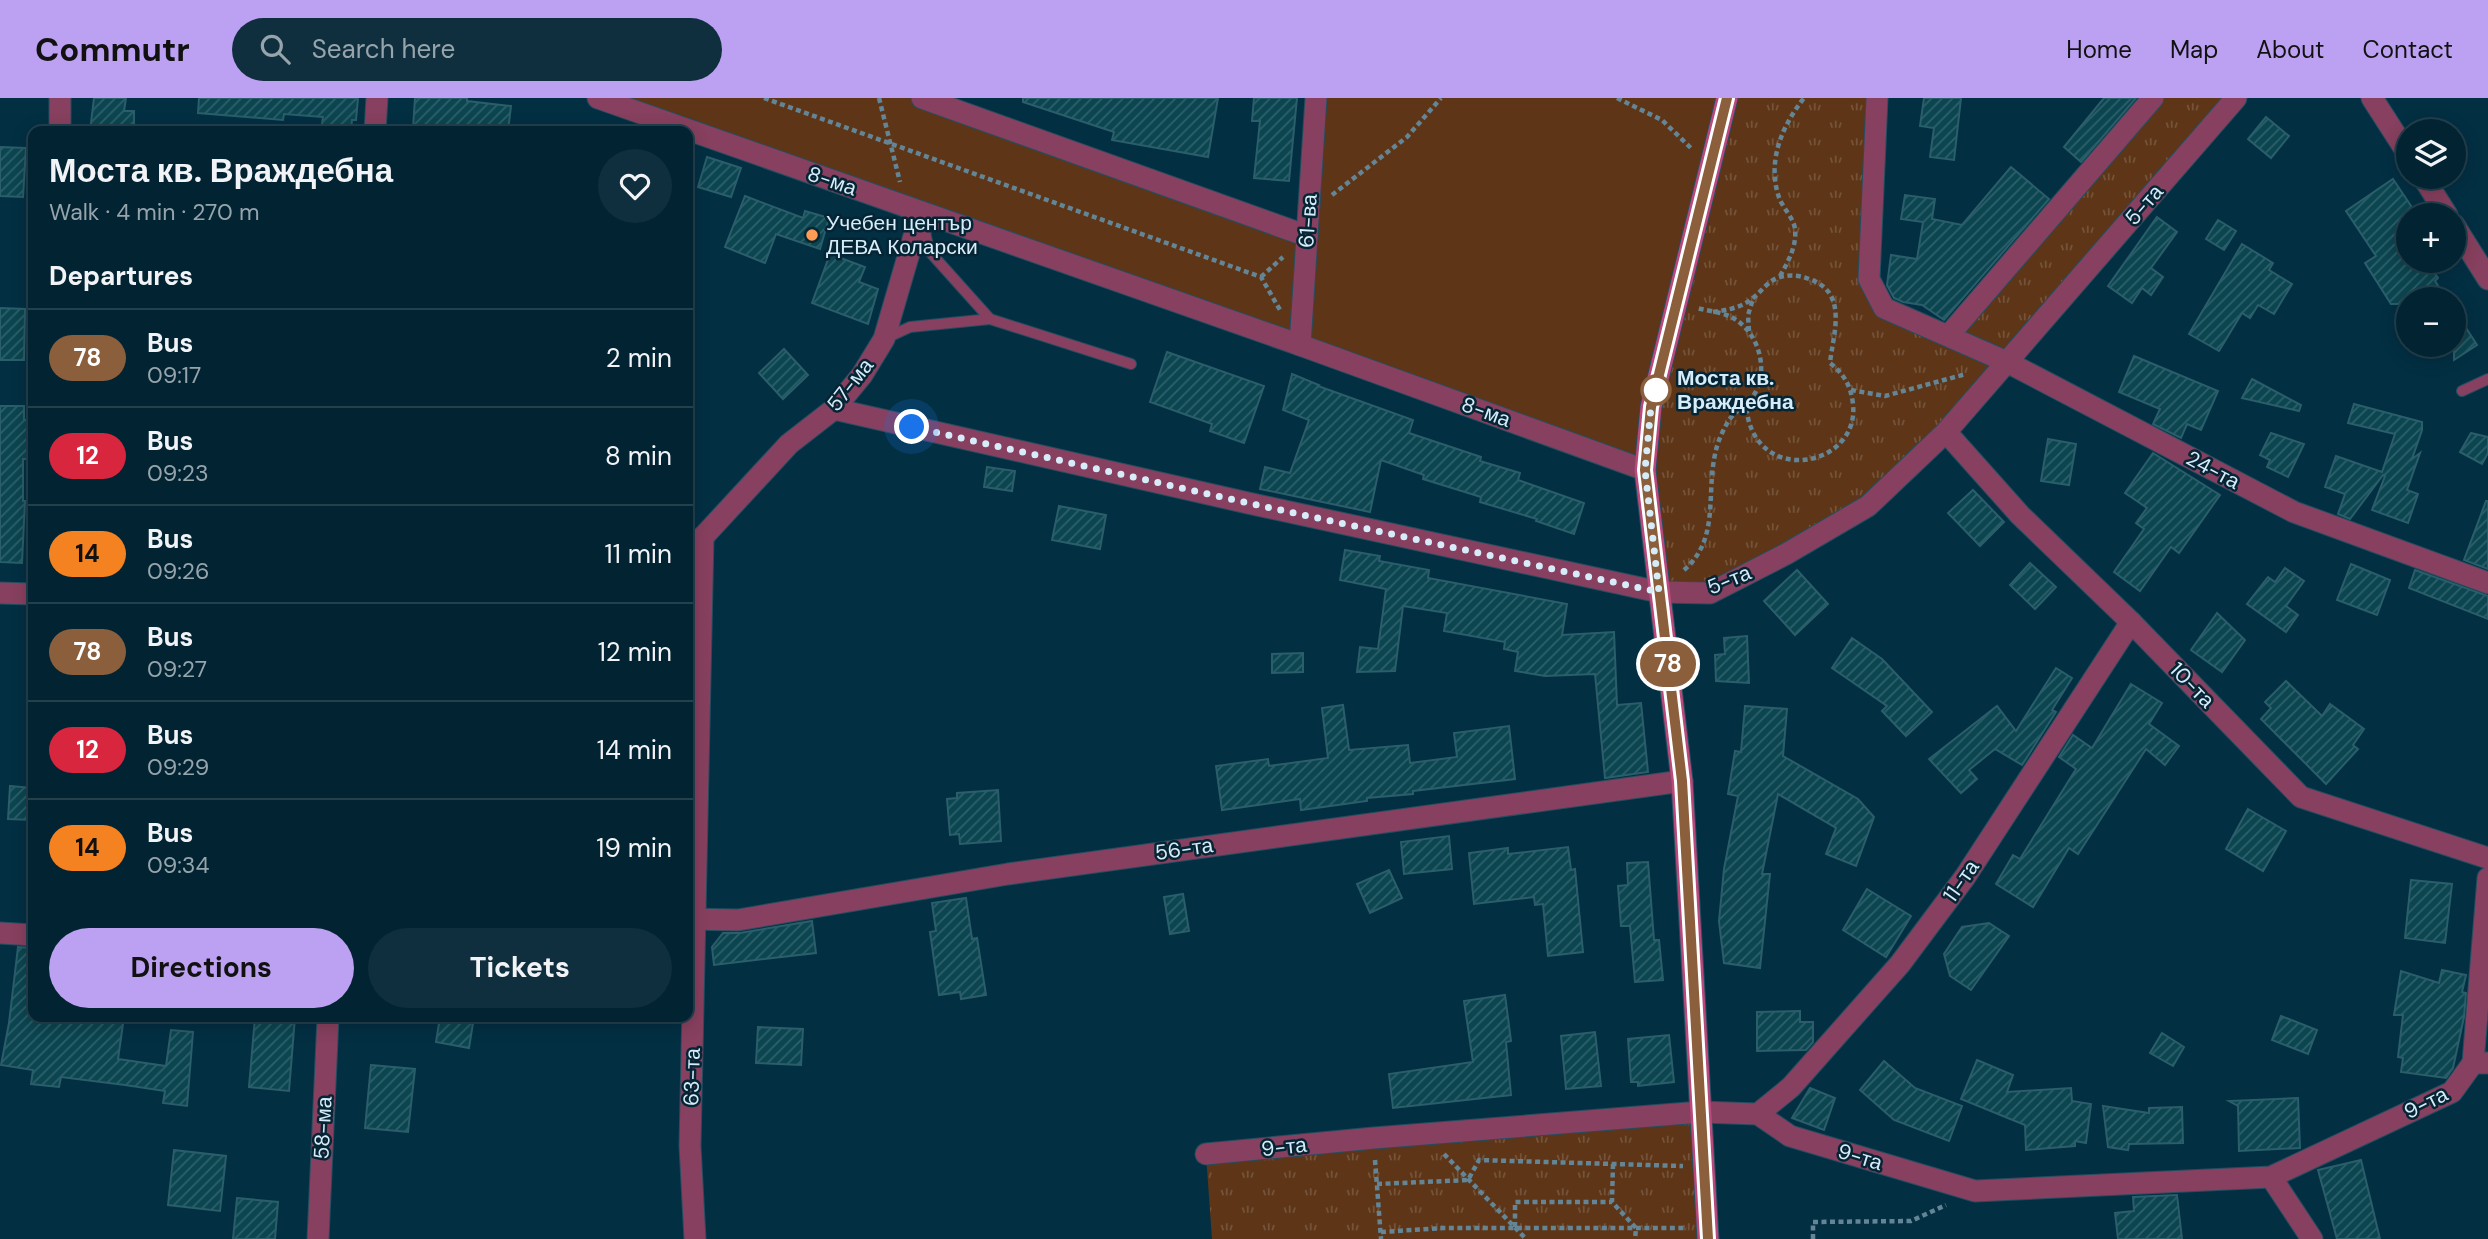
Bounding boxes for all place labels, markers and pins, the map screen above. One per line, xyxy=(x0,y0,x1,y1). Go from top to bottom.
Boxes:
place label: Учебен център ДЕВА Коларски xyxy=(826,209,978,261)
marker: Учебен център ДЕВА Коларски xyxy=(804,227,820,243)
place label: Моста кв. Враждебна xyxy=(1677,364,1794,416)
marker: Моста кв. Враждебна xyxy=(1641,375,1671,405)

